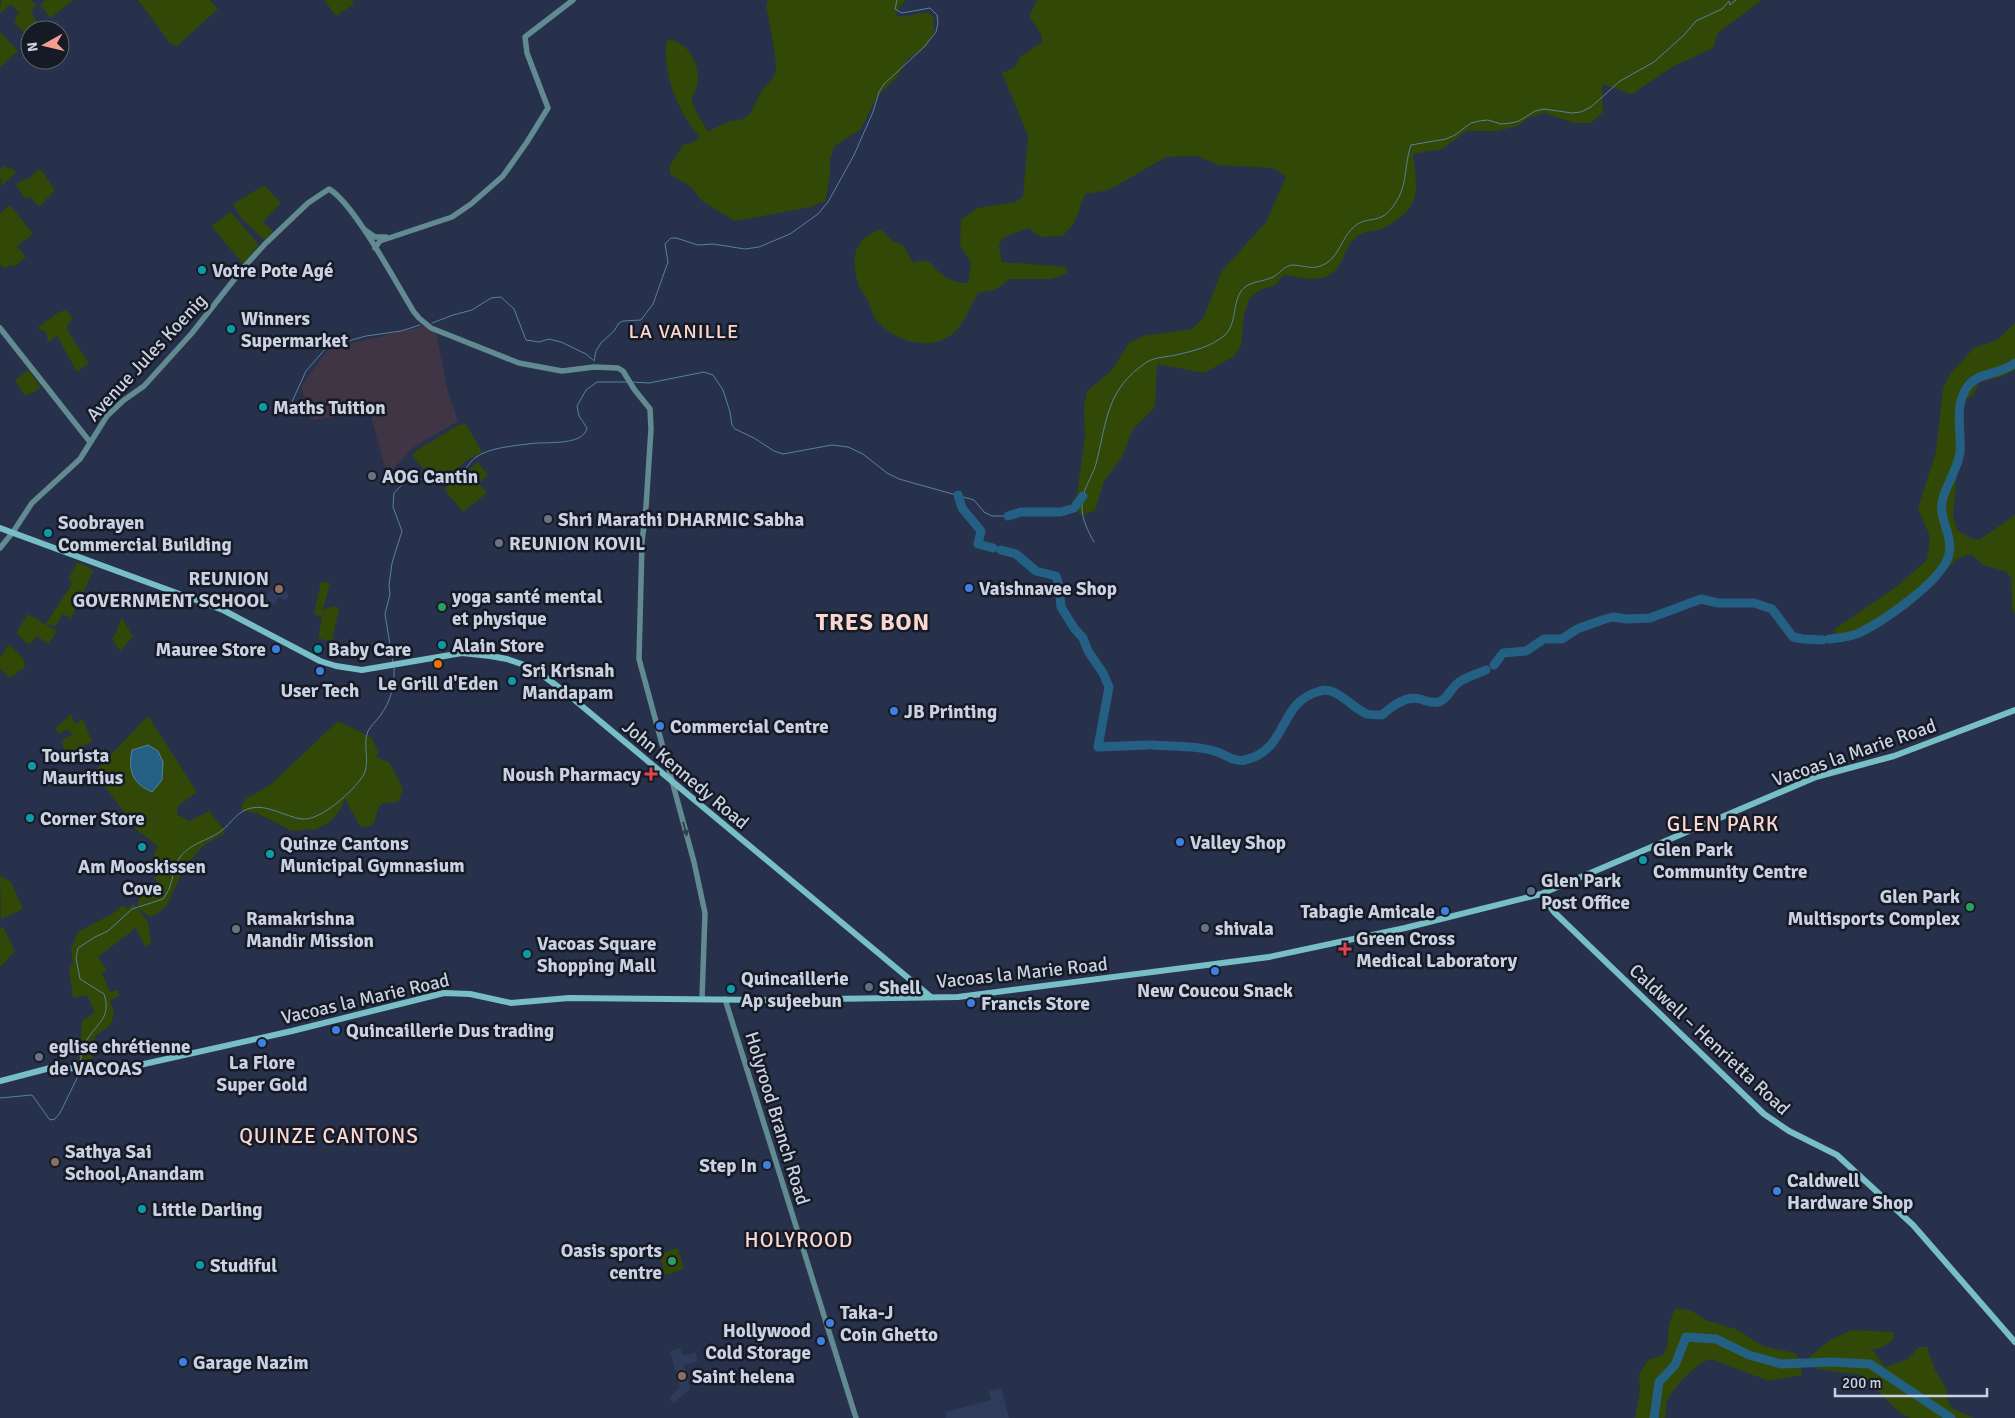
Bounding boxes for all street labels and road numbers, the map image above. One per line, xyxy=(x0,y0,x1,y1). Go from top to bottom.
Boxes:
street label: Avenue Jules Koenig xyxy=(81,289,212,427)
street label: Vacoas la Marie Road xyxy=(1769,714,1939,792)
street label: John Kennedy Road xyxy=(617,715,754,835)
street label: Vacoas la Marie Road xyxy=(935,952,1109,994)
street label: Caldwell – Henrietta Road xyxy=(1624,959,1795,1121)
street label: Vacoas la Marie Road xyxy=(279,968,452,1030)
street label: Holyrood Branch Road xyxy=(739,1029,815,1208)

